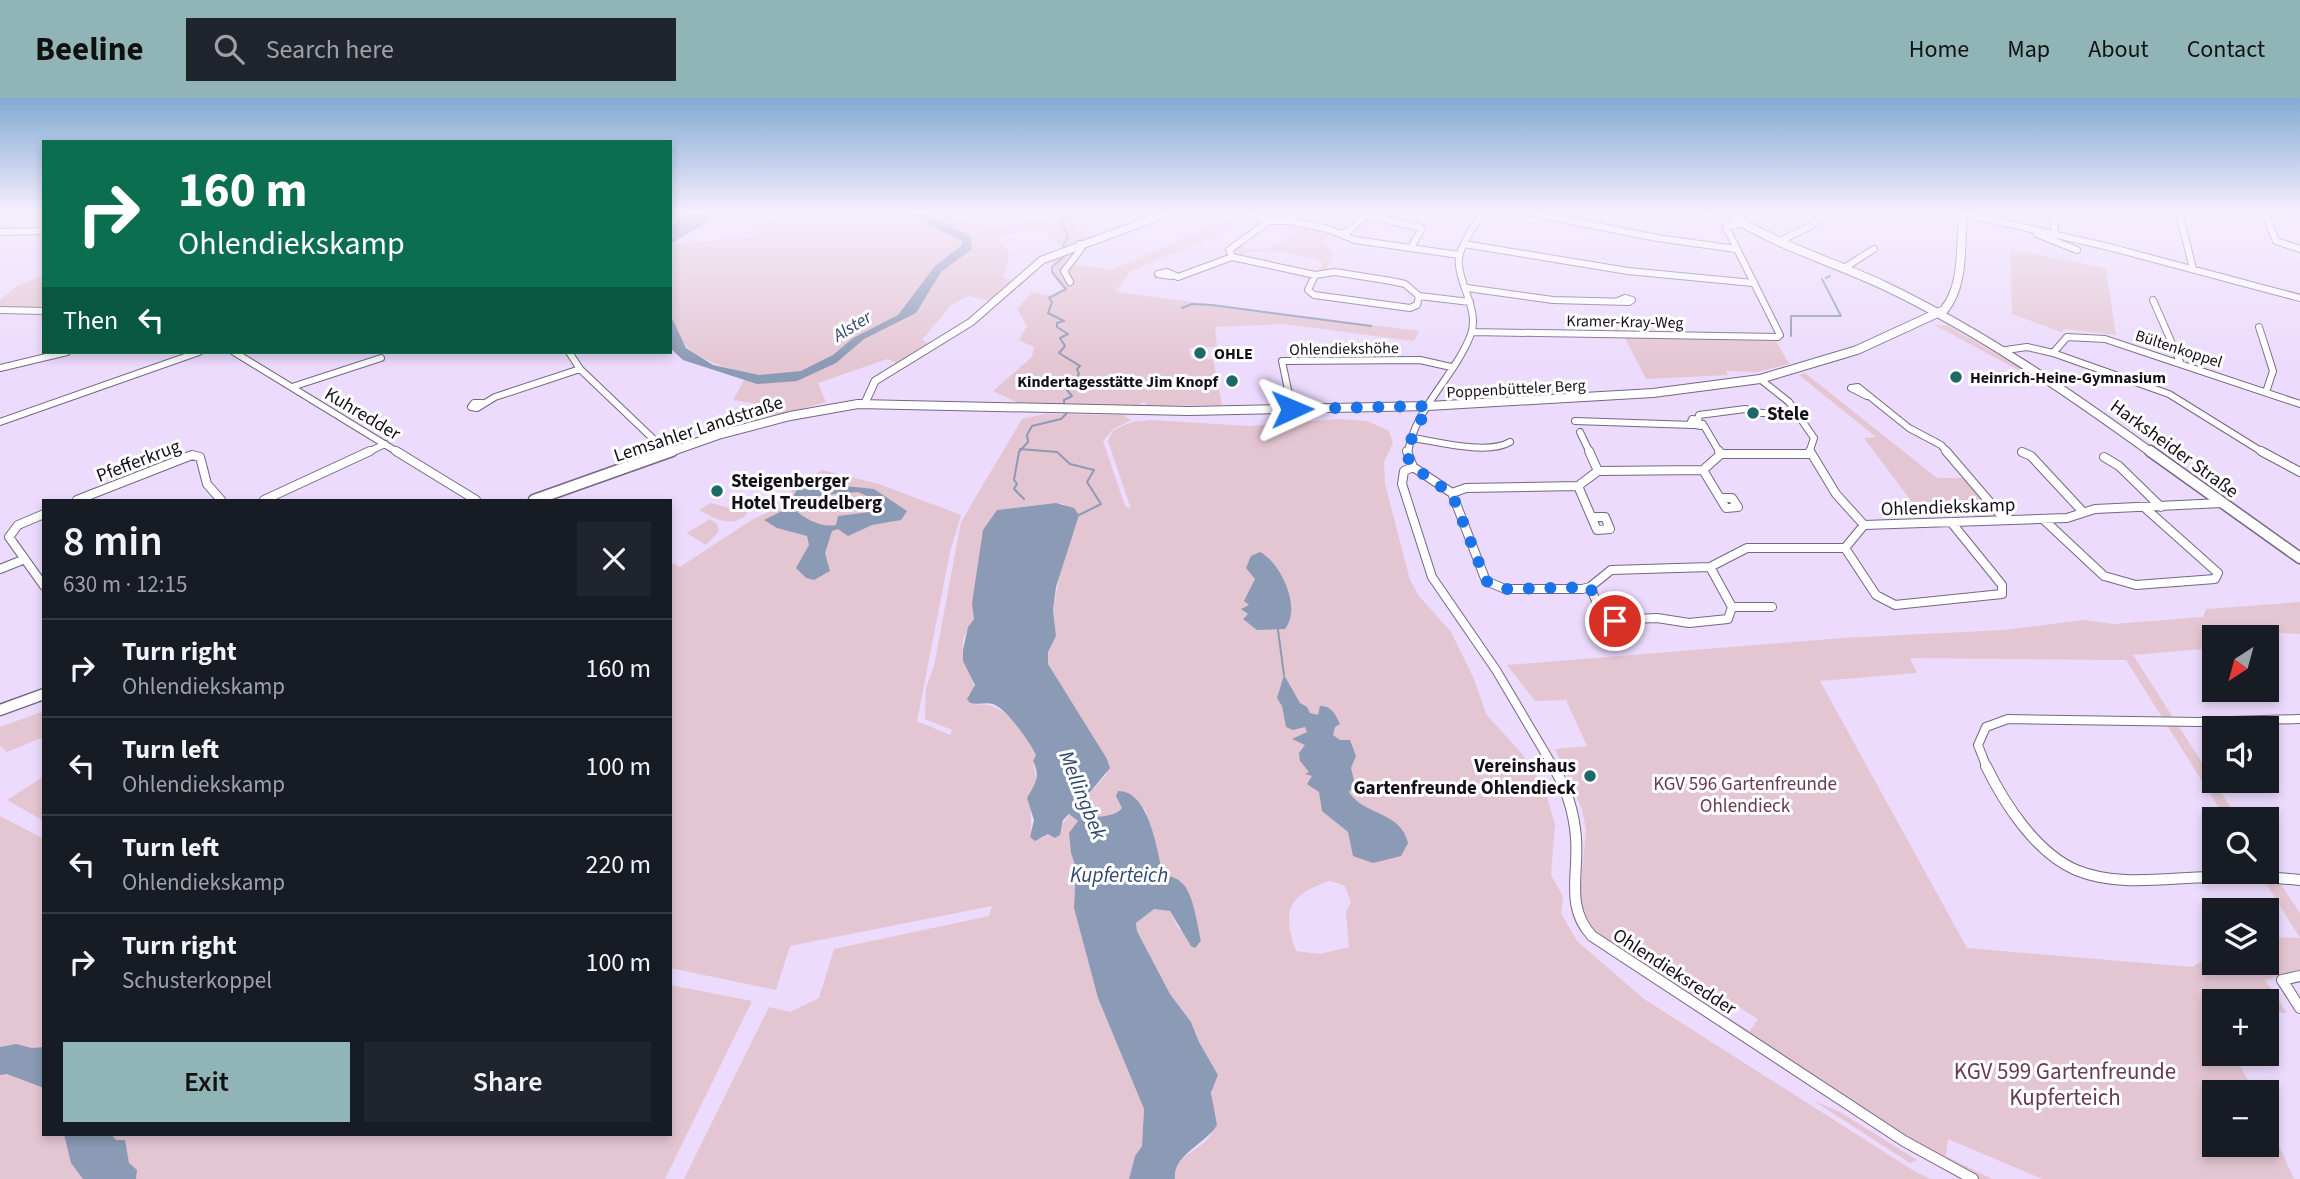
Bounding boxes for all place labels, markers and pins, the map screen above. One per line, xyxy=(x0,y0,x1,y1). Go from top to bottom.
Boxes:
place label: OHLE xyxy=(1214,343,1253,365)
marker: OHLE xyxy=(1192,345,1208,361)
place label: Heinrich-Heine-Gymnasium xyxy=(1970,367,2166,389)
marker: Heinrich-Heine-Gymnasium xyxy=(1948,369,1964,385)
place label: Kindertagesstätte Jim Knopf xyxy=(1017,371,1219,393)
marker: Kindertagesstätte Jim Knopf xyxy=(1224,373,1240,389)
place label: Stele xyxy=(1767,401,1809,428)
marker: Stele xyxy=(1745,405,1761,421)
place label: Steigenberger Hotel Treudelberg xyxy=(731,468,882,517)
marker: Steigenberger Hotel Treudelberg xyxy=(709,483,725,499)
pin xyxy=(1585,591,1645,651)
place label: Vereinshaus Gartenfreunde Ohlendieck xyxy=(1354,753,1577,802)
marker: Vereinshaus Gartenfreunde Ohlendieck xyxy=(1582,768,1598,784)

